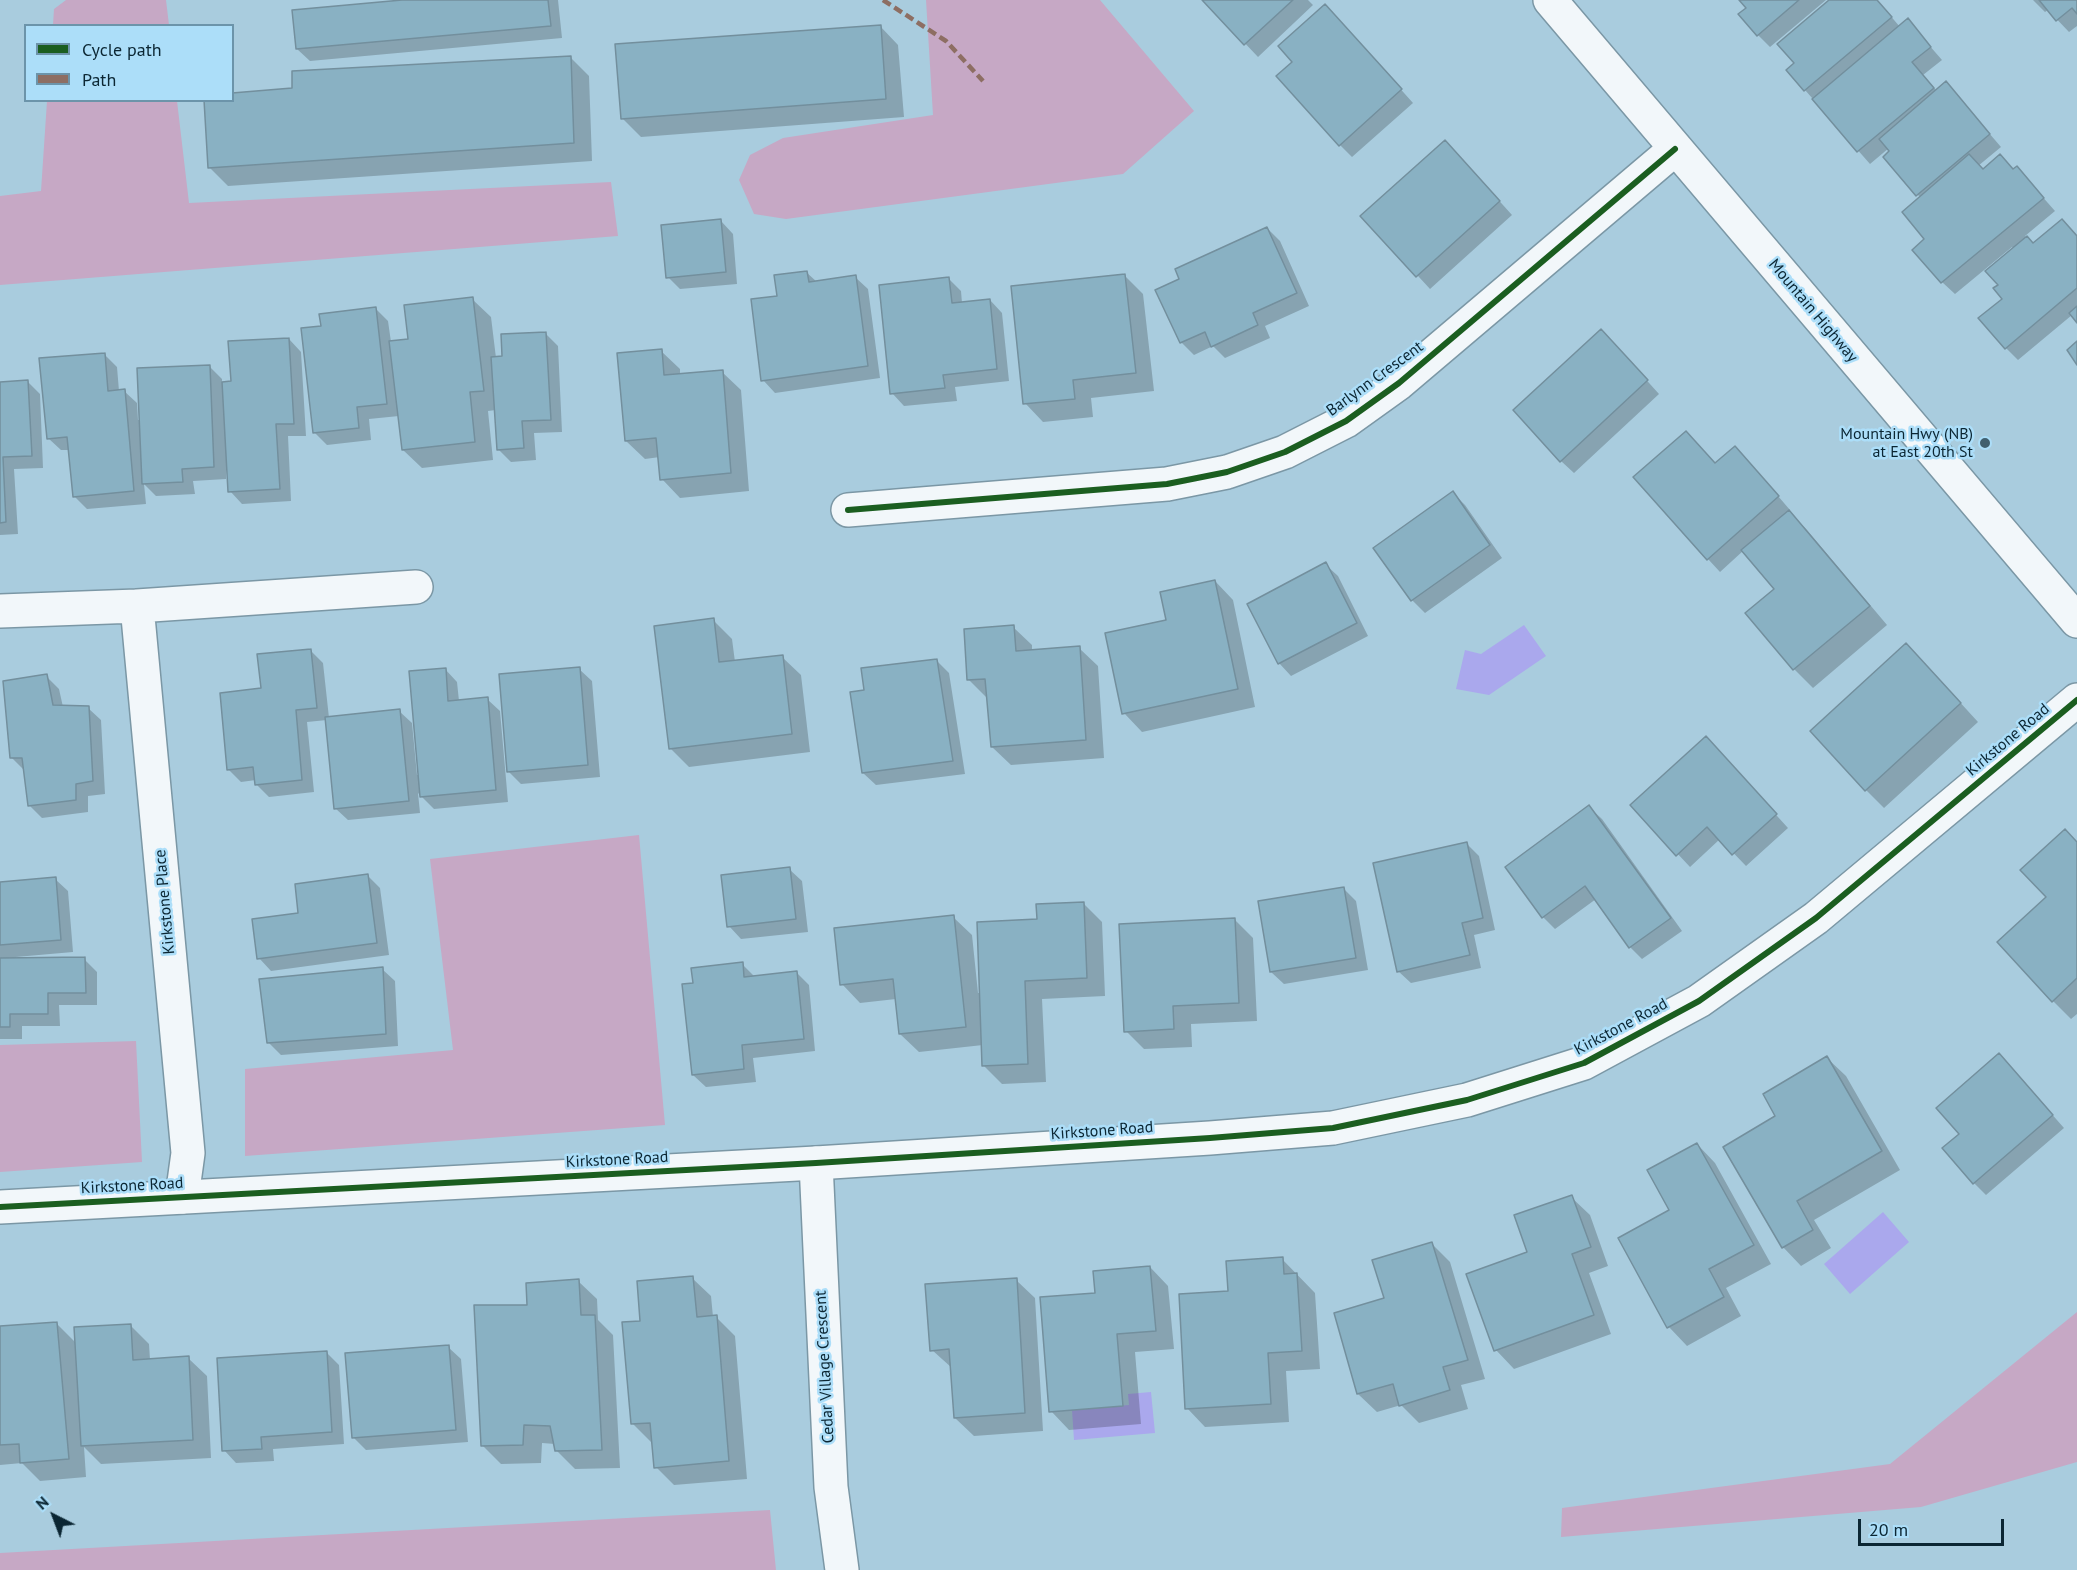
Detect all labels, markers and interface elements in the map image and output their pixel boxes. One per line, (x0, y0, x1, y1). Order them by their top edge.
legend (24, 24, 234, 102)
text: Cycle path (82, 38, 162, 61)
text: Path (82, 68, 116, 91)
street label: Mountain Highway (1764, 255, 1862, 367)
street label: Barlynn Crescent (1323, 337, 1427, 421)
place label: Mountain Hwy (NB) at East 20th St (1840, 424, 1973, 462)
marker: Mountain Hwy (NB) at East 20th St (1978, 436, 1992, 450)
street label: Kirkstone Road (1962, 700, 2054, 780)
street label: Kirkstone Place (151, 849, 179, 955)
street label: Kirkstone Road (1571, 994, 1671, 1060)
street label: Kirkstone Road (1050, 1118, 1154, 1144)
street label: Kirkstone Road (565, 1148, 669, 1172)
street label: Kirkstone Road (80, 1174, 184, 1198)
street label: Cedar Village Crescent (811, 1290, 839, 1444)
north arrow (24, 1486, 84, 1546)
text: N (31, 1492, 53, 1514)
scale bar (1861, 1507, 2006, 1545)
text: 20 m (1869, 1518, 1908, 1541)

